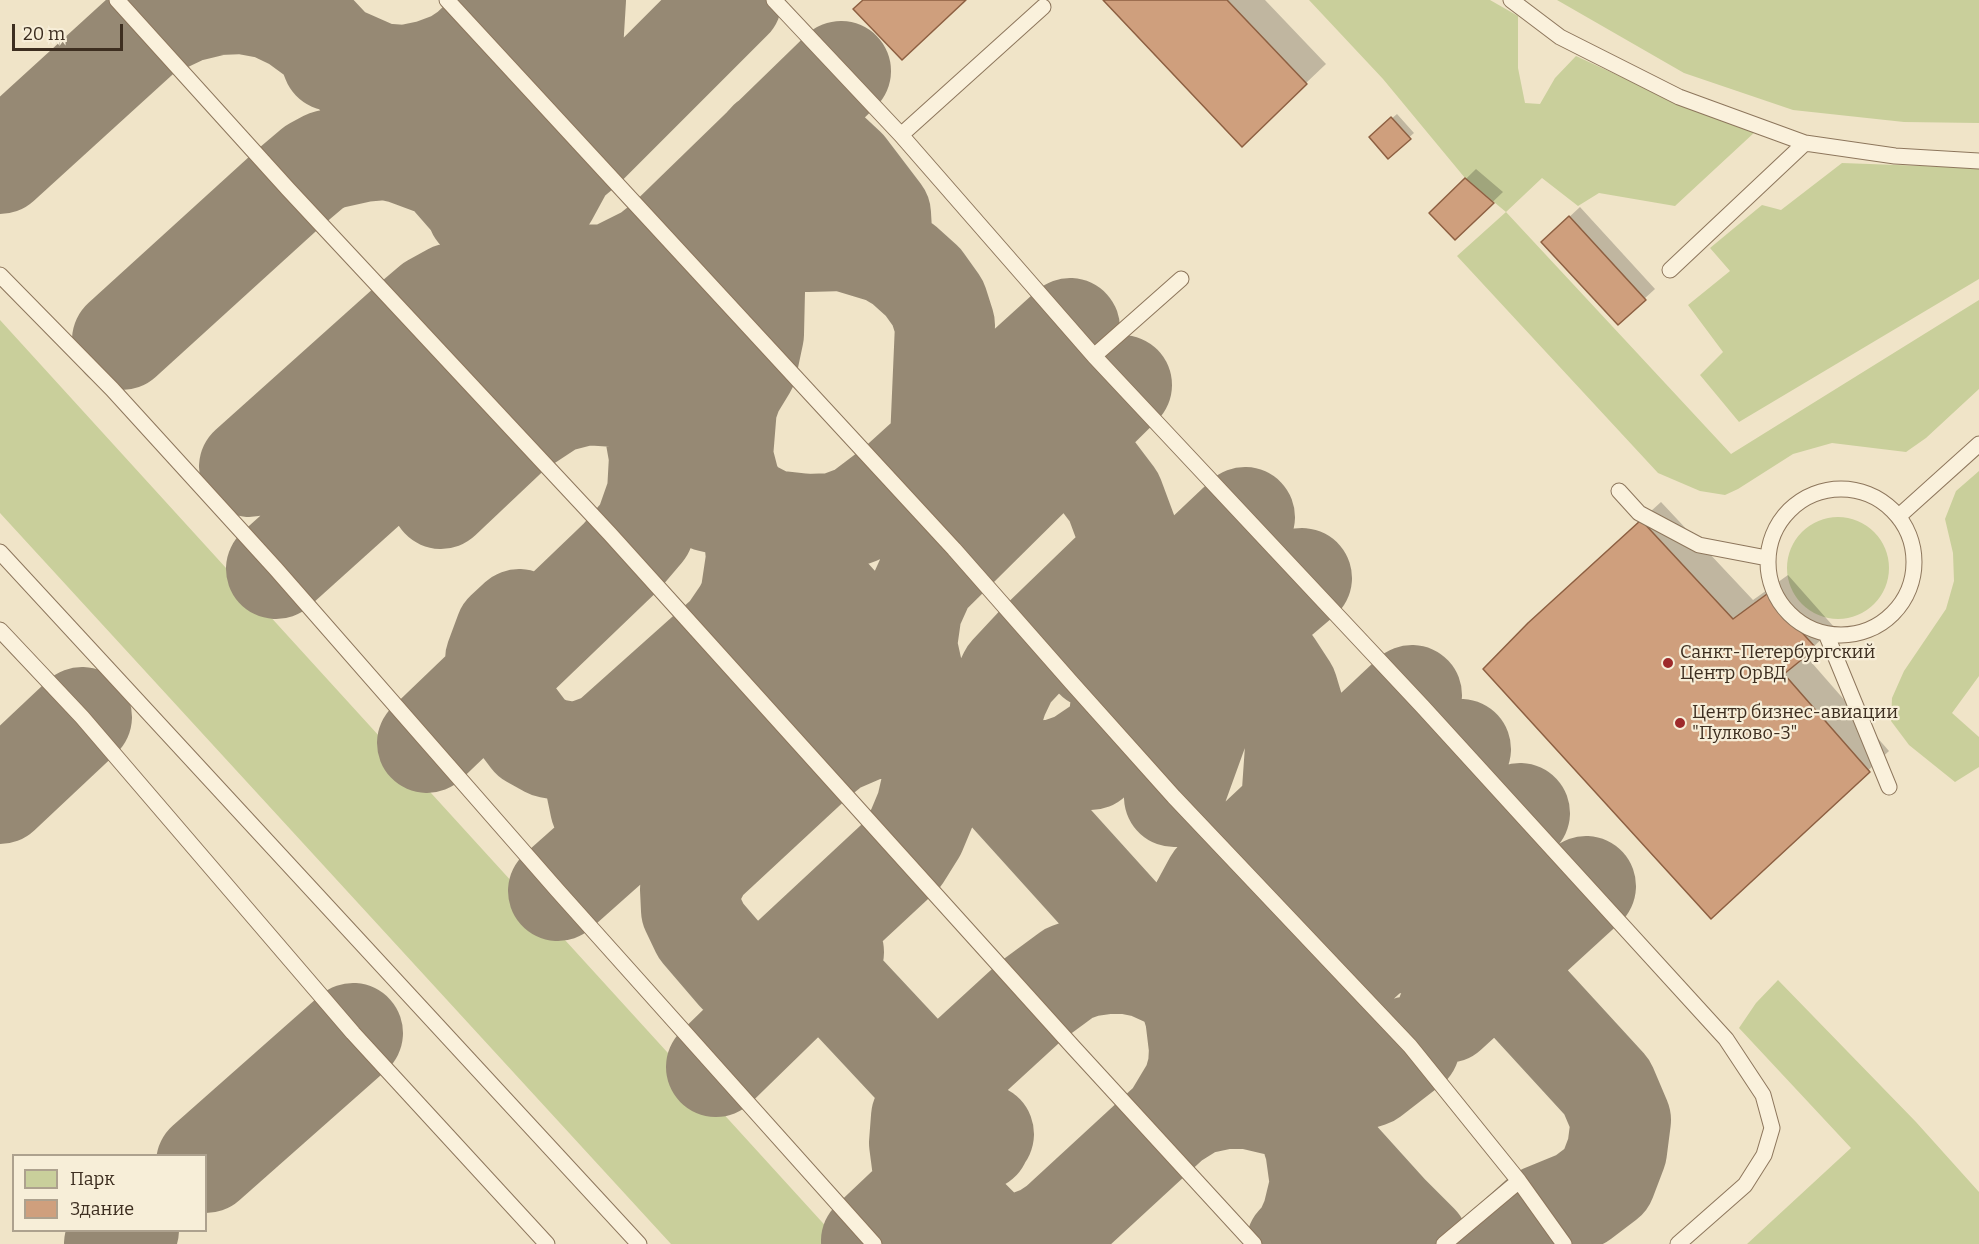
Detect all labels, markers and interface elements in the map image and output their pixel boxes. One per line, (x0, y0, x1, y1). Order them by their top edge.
scale bar (15, 12, 126, 50)
text: 20 m (23, 23, 65, 45)
place label: Санкт-Петербургский Центр ОрВД (1680, 642, 1875, 684)
marker: Санкт-Петербургский Центр ОрВД (1661, 656, 1675, 670)
place label: Центр бизнес-авиации "Пулково-3" (1692, 702, 1898, 744)
marker: Центр бизнес-авиации "Пулково-3" (1673, 716, 1687, 730)
legend (12, 1154, 207, 1232)
text: Парк (70, 1168, 115, 1190)
text: Здание (70, 1198, 134, 1220)

